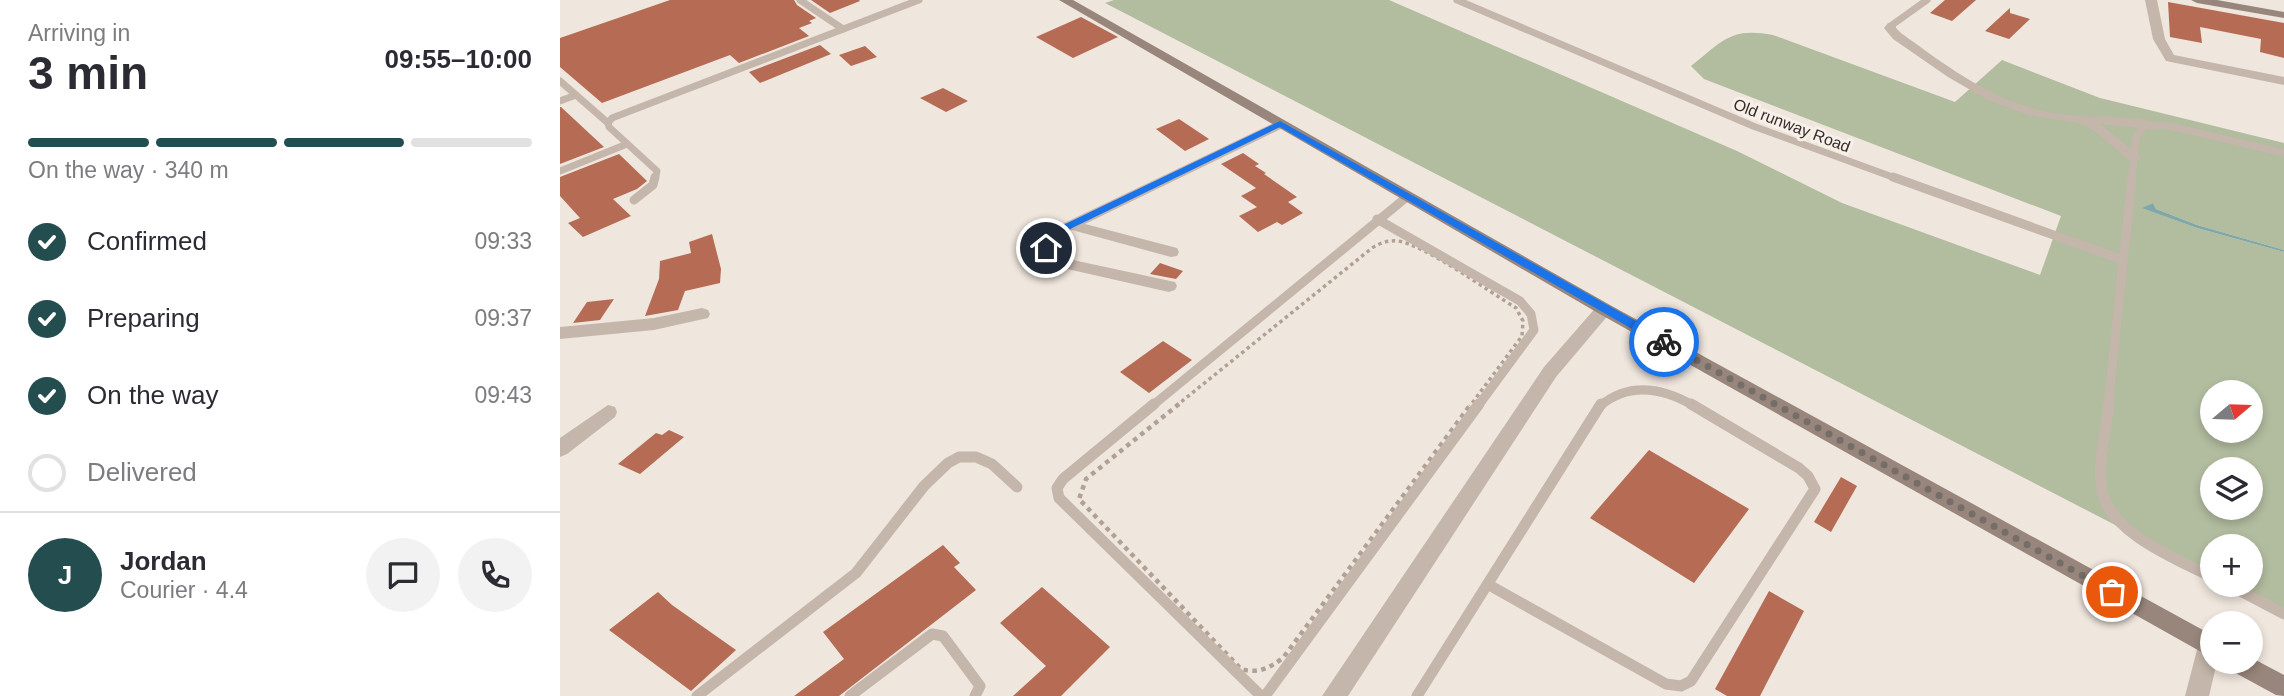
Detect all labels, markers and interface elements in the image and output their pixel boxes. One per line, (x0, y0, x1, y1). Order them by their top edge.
text: Arriving in (28, 20, 130, 46)
text: 09:55–10:00 (385, 44, 532, 74)
text: 3 min (28, 47, 148, 99)
street label: Old runway Road (1731, 95, 1853, 156)
text: On the way · 340 m (28, 157, 229, 183)
pin (1016, 218, 1076, 278)
icon: check (28, 223, 66, 261)
text: Confirmed (87, 226, 207, 256)
text: 09:33 (474, 228, 532, 254)
icon: home (1027, 229, 1065, 267)
icon: check (28, 300, 66, 338)
text: Preparing (87, 303, 200, 333)
text: 09:37 (474, 305, 532, 331)
courier (1629, 307, 1699, 377)
icon: bike (1645, 323, 1683, 361)
icon: check (28, 377, 66, 415)
text: On the way (87, 380, 219, 410)
north arrow (2200, 380, 2263, 443)
map controls (2200, 380, 2263, 674)
text: 09:43 (474, 382, 532, 408)
text: Delivered (87, 457, 197, 487)
button: layers (2200, 457, 2263, 520)
button: + (2200, 534, 2263, 597)
button: chat (366, 538, 440, 612)
button: phone (458, 538, 532, 612)
text: Jordan (120, 546, 207, 576)
text: J (58, 560, 72, 590)
pin (2082, 562, 2142, 622)
icon: bag (2093, 573, 2131, 611)
text: Courier · 4.4 (120, 577, 248, 603)
button: − (2200, 611, 2263, 674)

